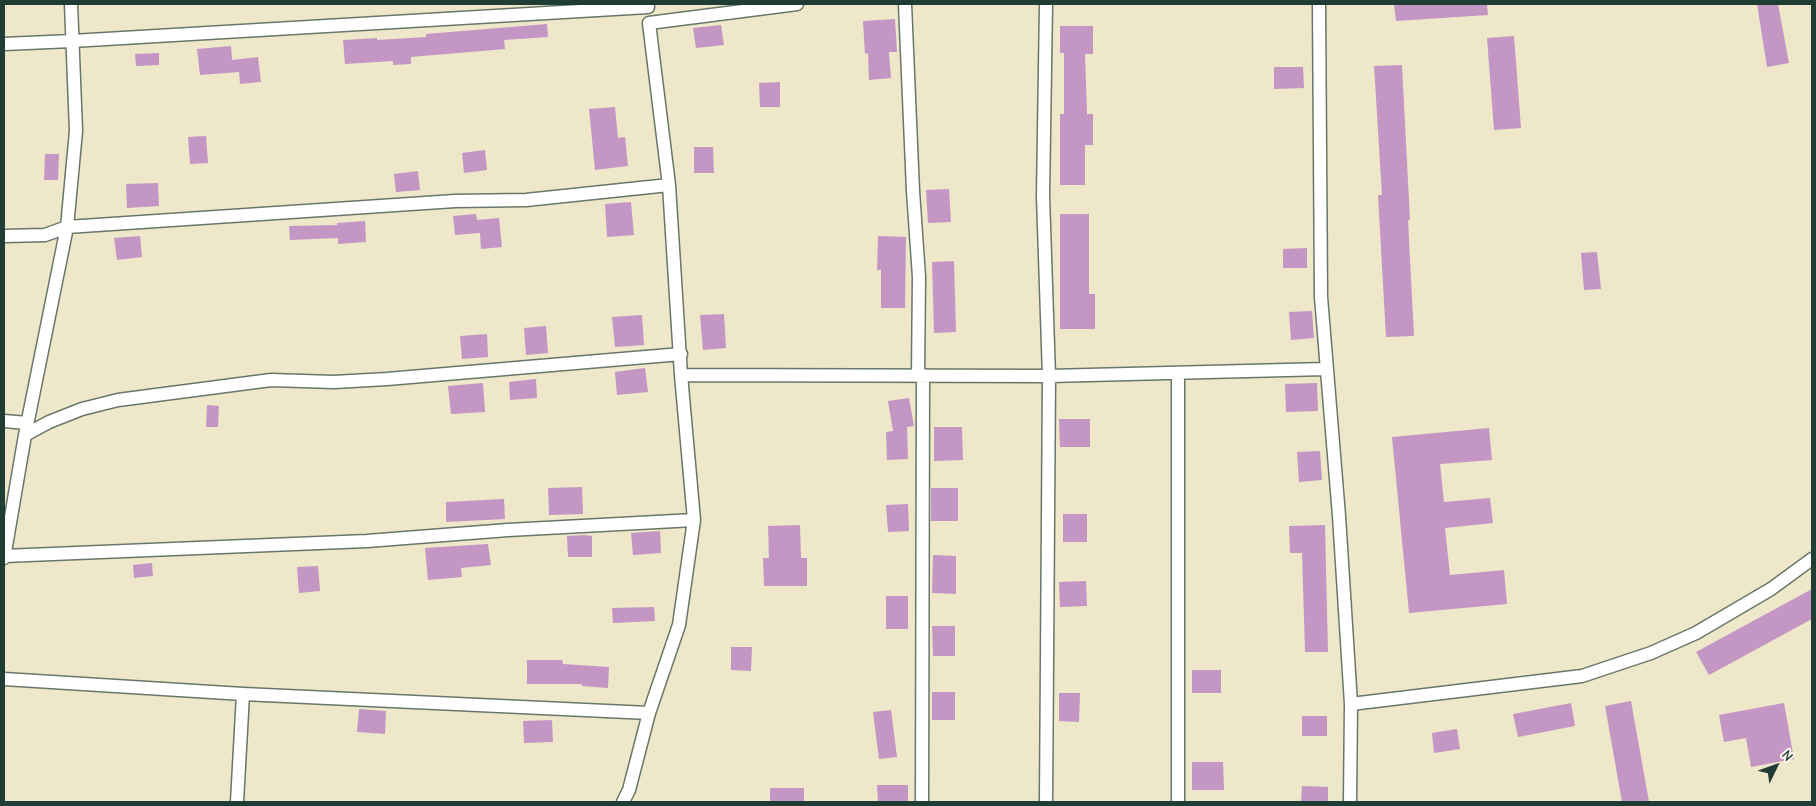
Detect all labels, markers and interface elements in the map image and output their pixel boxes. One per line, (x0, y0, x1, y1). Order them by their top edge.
north arrow (1751, 741, 1801, 791)
text: N (1778, 747, 1797, 765)

